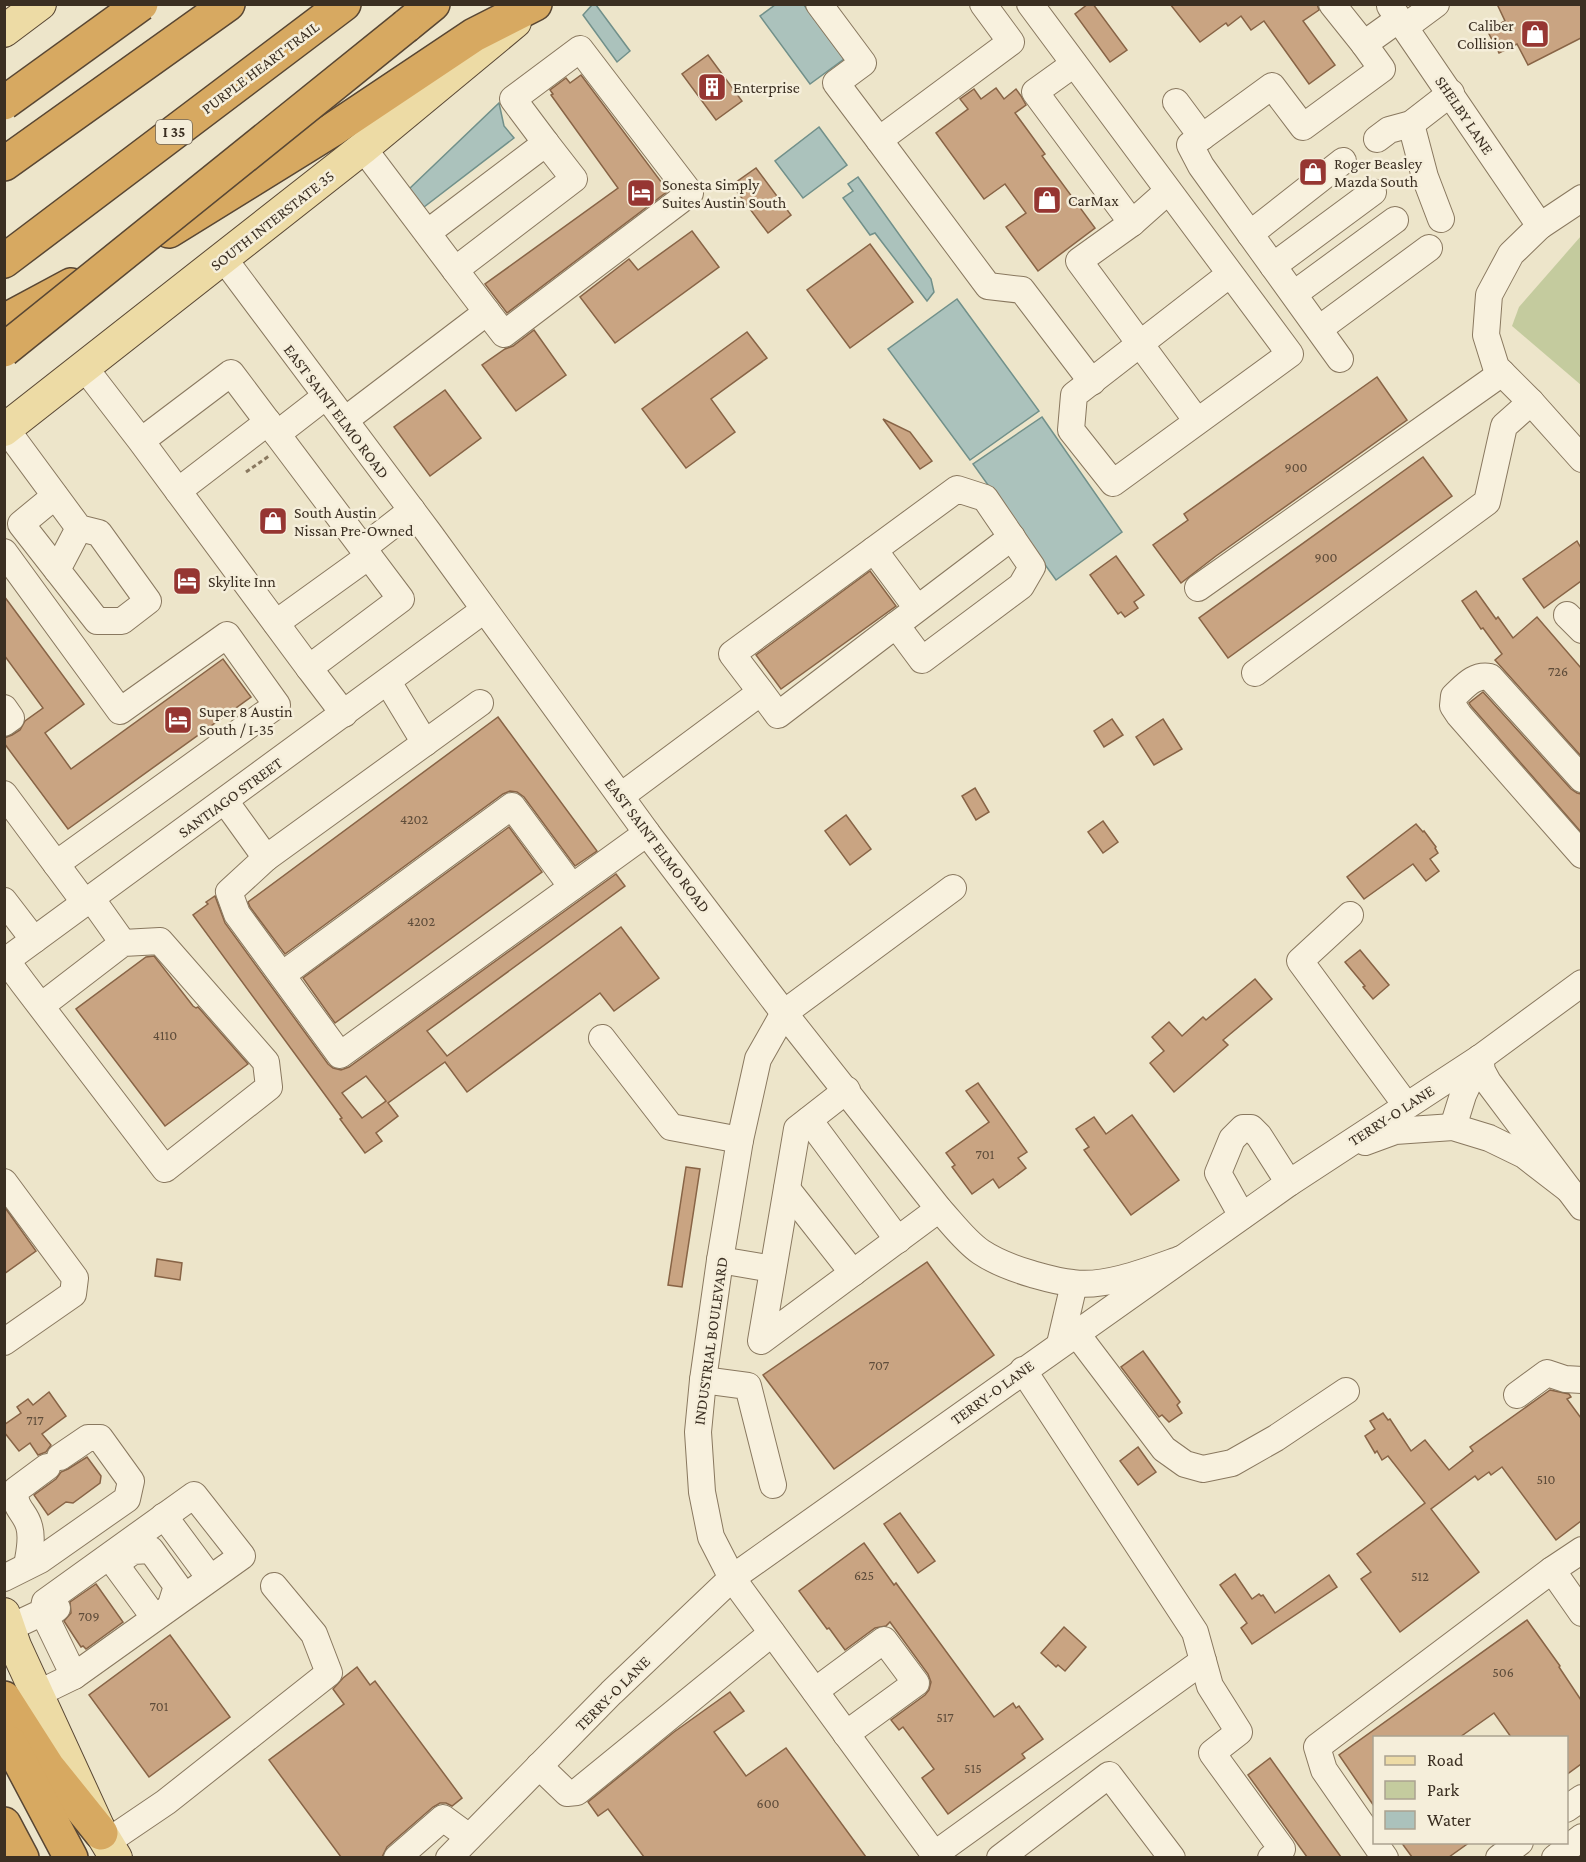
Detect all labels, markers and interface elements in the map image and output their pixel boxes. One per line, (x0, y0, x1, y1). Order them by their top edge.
place label: Caliber Collision (1457, 17, 1514, 52)
street label: PURPLE HEART TRAIL (198, 18, 322, 117)
shop icon: Caliber Collision (1519, 18, 1551, 50)
building icon: Enterprise (696, 71, 728, 103)
street label: SHELBY LANE (1432, 73, 1497, 158)
place label: Enterprise (733, 79, 800, 97)
road number: I 35 (156, 120, 192, 144)
place label: Roger Beasley Mazda South (1334, 155, 1423, 190)
shop icon: Roger Beasley Mazda South (1297, 156, 1329, 188)
street label: SOUTH INTERSTATE 35 (207, 167, 337, 274)
place label: Sonesta Simply Suites Austin South (662, 176, 787, 211)
hotel icon: Sonesta Simply Suites Austin South (625, 177, 657, 209)
shop icon: CarMax (1031, 184, 1063, 216)
place label: CarMax (1068, 192, 1119, 209)
street label: EAST SAINT ELMO ROAD (281, 341, 393, 482)
house number: 900 (1285, 459, 1308, 475)
place label: South Austin Nissan Pre-Owned (294, 504, 414, 539)
shop icon: South Austin Nissan Pre-Owned (257, 505, 289, 537)
house number: 900 (1315, 549, 1338, 565)
hotel icon: Skylite Inn (171, 565, 203, 597)
place label: Skylite Inn (208, 573, 276, 591)
house number: 726 (1548, 663, 1568, 679)
place label: Super 8 Austin South / I-35 (199, 703, 293, 738)
hotel icon: Super 8 Austin South / I-35 (162, 704, 194, 736)
street label: SANTIAGO STREET (175, 754, 286, 841)
street label: EAST SAINT ELMO ROAD (602, 775, 714, 916)
house number: 4202 (400, 811, 428, 827)
house number: 4202 (407, 913, 435, 929)
house number: 4110 (153, 1027, 177, 1043)
street label: TERRY-O LANE (1345, 1081, 1437, 1149)
house number: 701 (976, 1146, 995, 1162)
street label: INDUSTRIAL BOULEVARD (690, 1256, 731, 1426)
street label: TERRY-O LANE (947, 1356, 1037, 1428)
house number: 707 (869, 1357, 890, 1373)
house number: 717 (26, 1412, 44, 1428)
house number: 510 (1536, 1471, 1556, 1487)
house number: 625 (854, 1567, 874, 1583)
house number: 512 (1411, 1568, 1429, 1584)
house number: 709 (78, 1608, 100, 1624)
street label: TERRY-O LANE (571, 1652, 653, 1734)
house number: 506 (1492, 1664, 1514, 1680)
house number: 701 (150, 1698, 169, 1714)
house number: 517 (936, 1709, 954, 1725)
legend (1373, 1736, 1568, 1844)
text: Road (1427, 1750, 1464, 1770)
house number: 515 (964, 1760, 982, 1776)
text: Park (1427, 1780, 1459, 1800)
house number: 600 (757, 1795, 780, 1811)
text: Water (1427, 1810, 1472, 1830)

